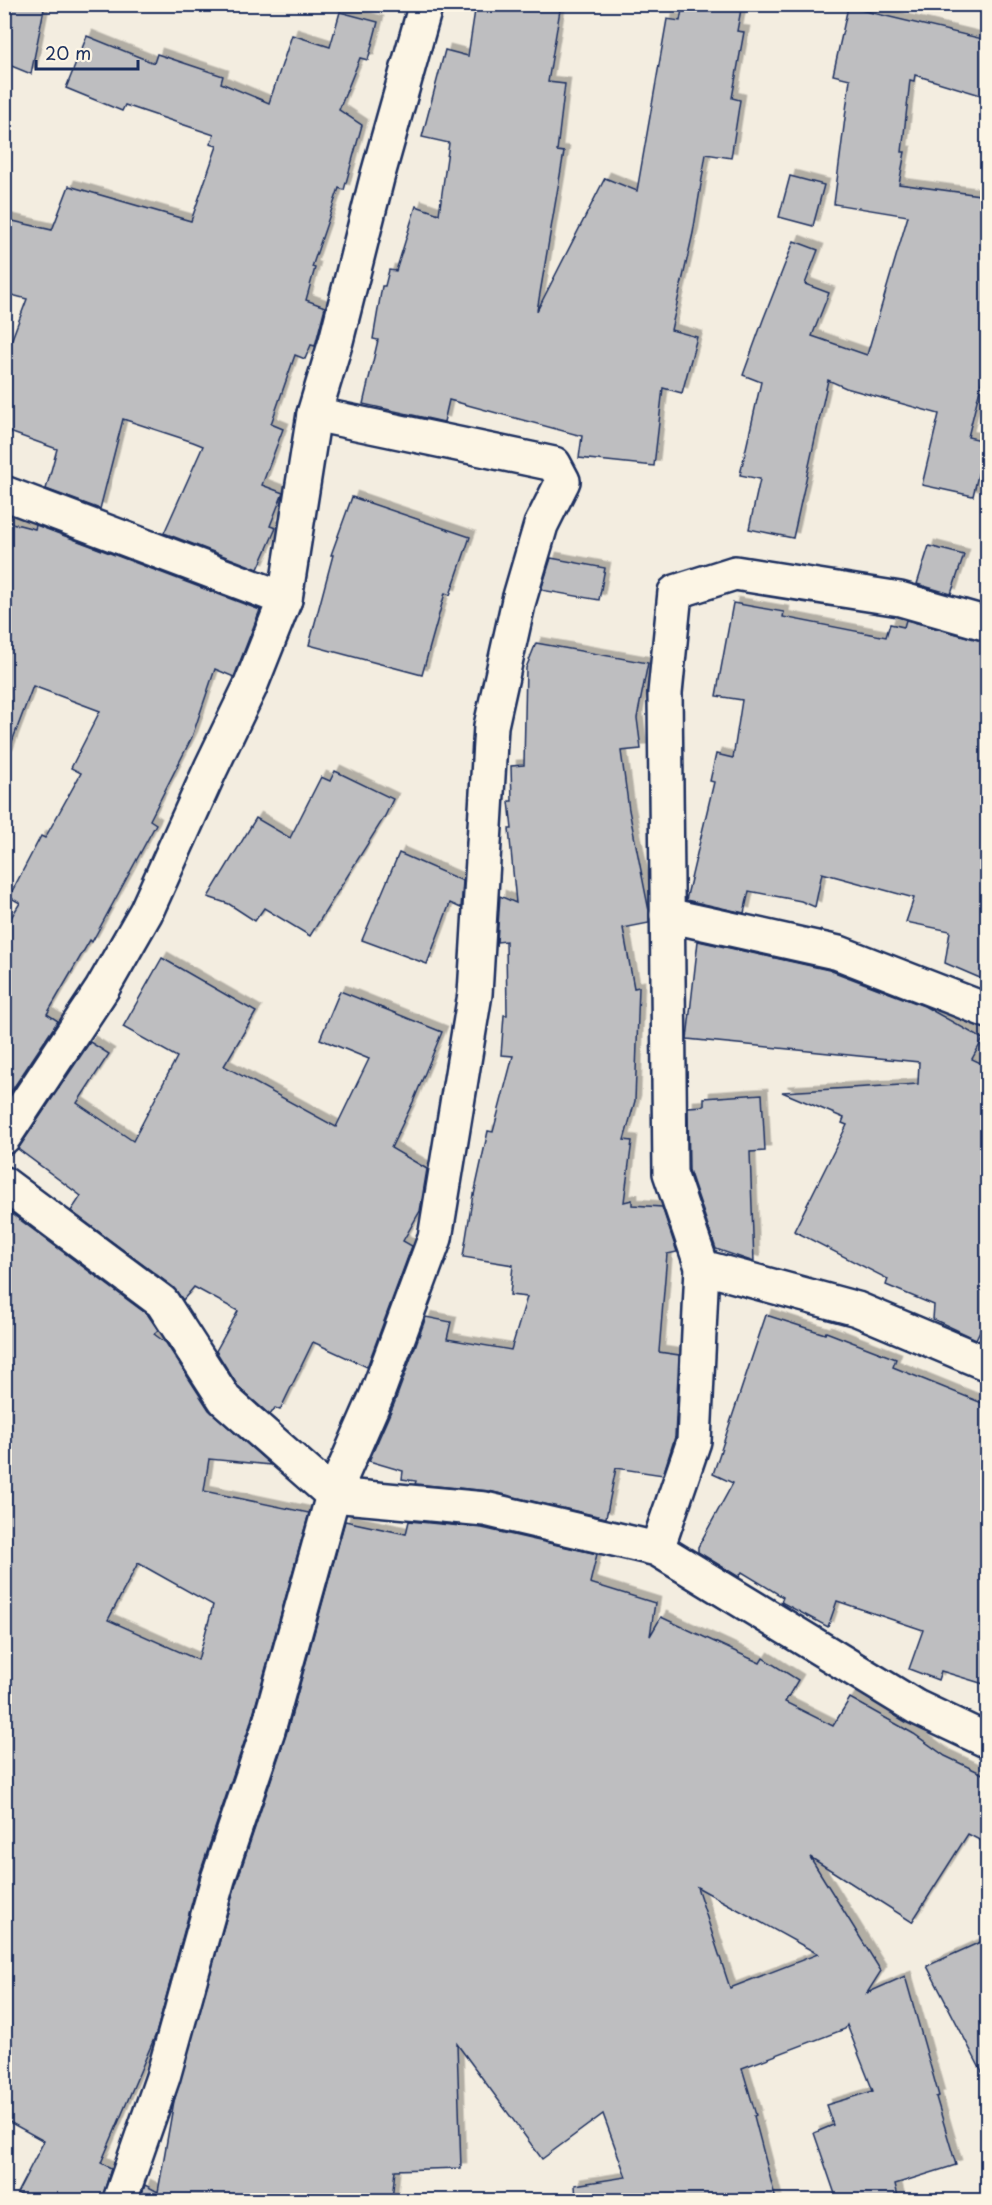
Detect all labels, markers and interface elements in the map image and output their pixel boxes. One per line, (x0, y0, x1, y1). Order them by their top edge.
scale bar (36, 33, 138, 71)
text: 20 m (45, 39, 91, 66)

